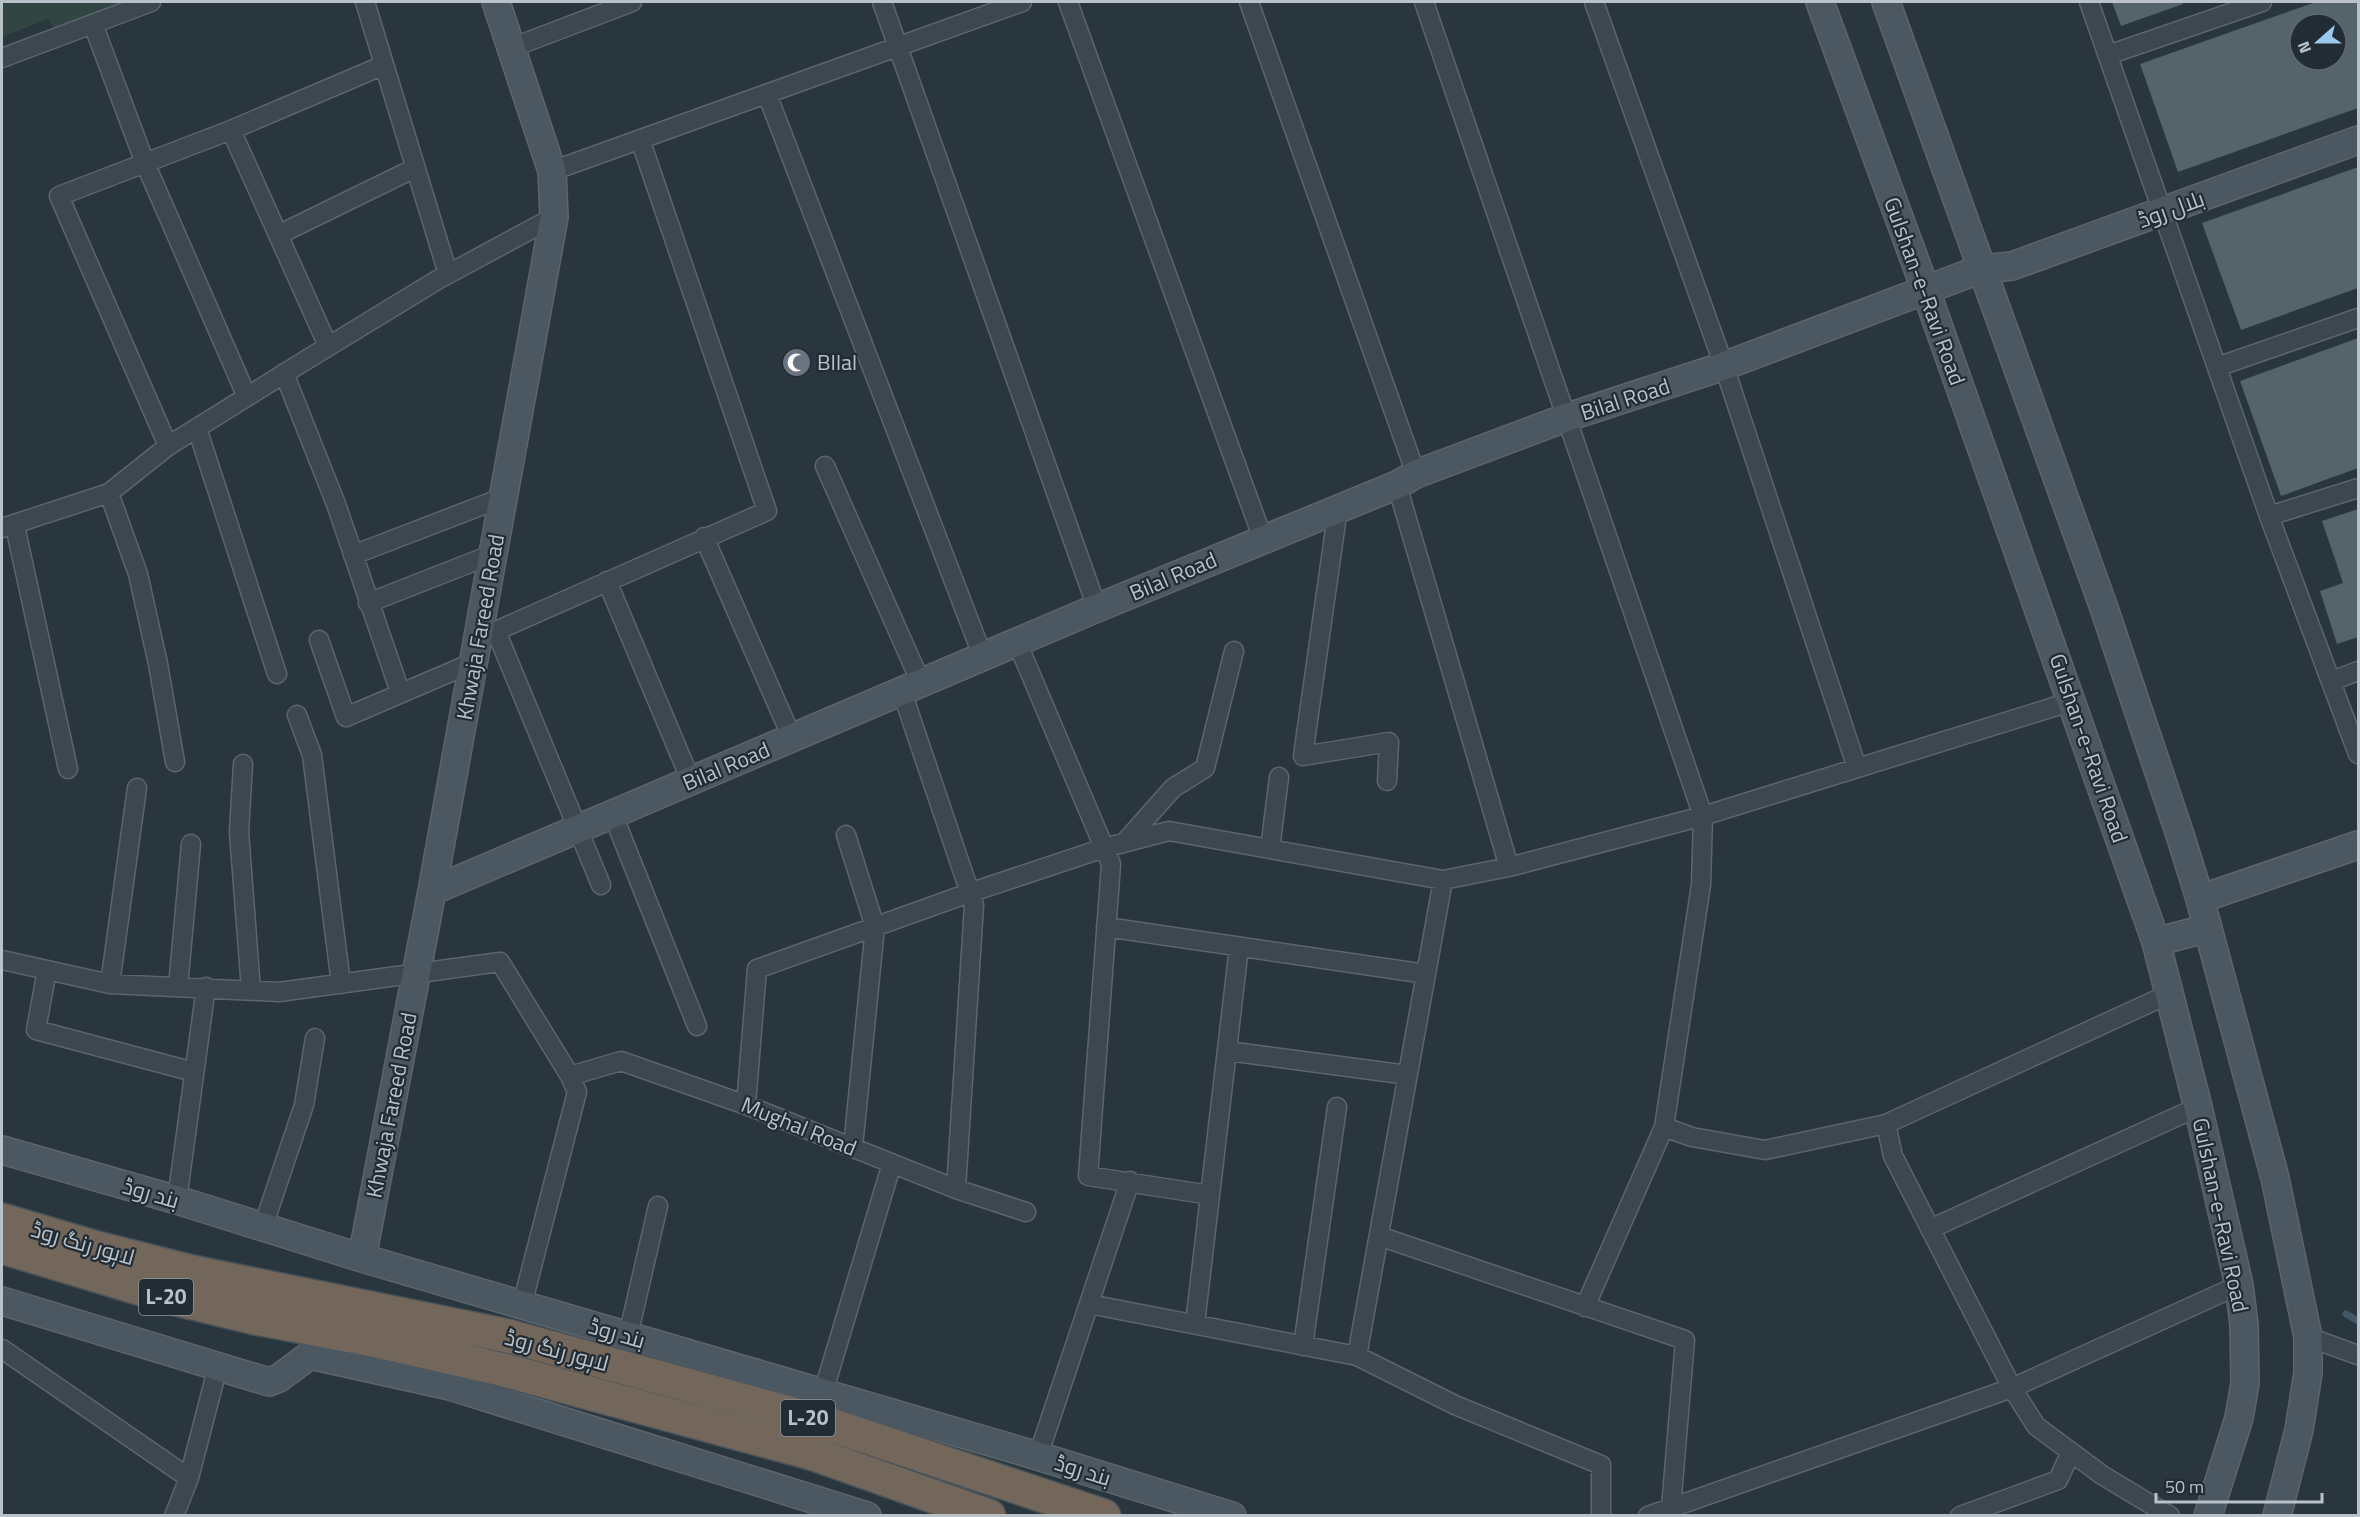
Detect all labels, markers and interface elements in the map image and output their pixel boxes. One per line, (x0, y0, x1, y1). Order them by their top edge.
north arrow (2288, 12, 2348, 72)
text: N (2291, 38, 2317, 57)
street label: بلال روڈ (2133, 181, 2209, 237)
street label: Gulshan-e-Ravi Road (1875, 192, 1975, 390)
place label: BIlal (817, 345, 857, 379)
mosque icon: BIlal (780, 346, 812, 378)
street label: Bilal Road (1576, 369, 1674, 429)
street label: Khwaja Fareed Road (447, 531, 513, 723)
street label: Bilal Road (1124, 542, 1222, 610)
street label: Gulshan-e-Ravi Road (2041, 649, 2137, 847)
street label: Bilal Road (677, 732, 775, 800)
street label: Khwaja Fareed Road (356, 1009, 426, 1201)
street label: Mughal Road (736, 1087, 862, 1165)
street label: Gulshan-e-Ravi Road (2184, 1115, 2258, 1315)
street label: بند روڈ (119, 1169, 183, 1217)
street label: لاہور رنگ روڈ (27, 1212, 139, 1274)
road number: L-20 (139, 1279, 193, 1315)
street label: بند روڈ (585, 1309, 649, 1357)
street label: لاہور رنگ روڈ (501, 1320, 613, 1380)
road number: L-20 (781, 1400, 835, 1436)
street label: بند روڈ (1051, 1445, 1115, 1495)
scale bar (2156, 1466, 2322, 1504)
text: 50 m (2165, 1473, 2204, 1500)

